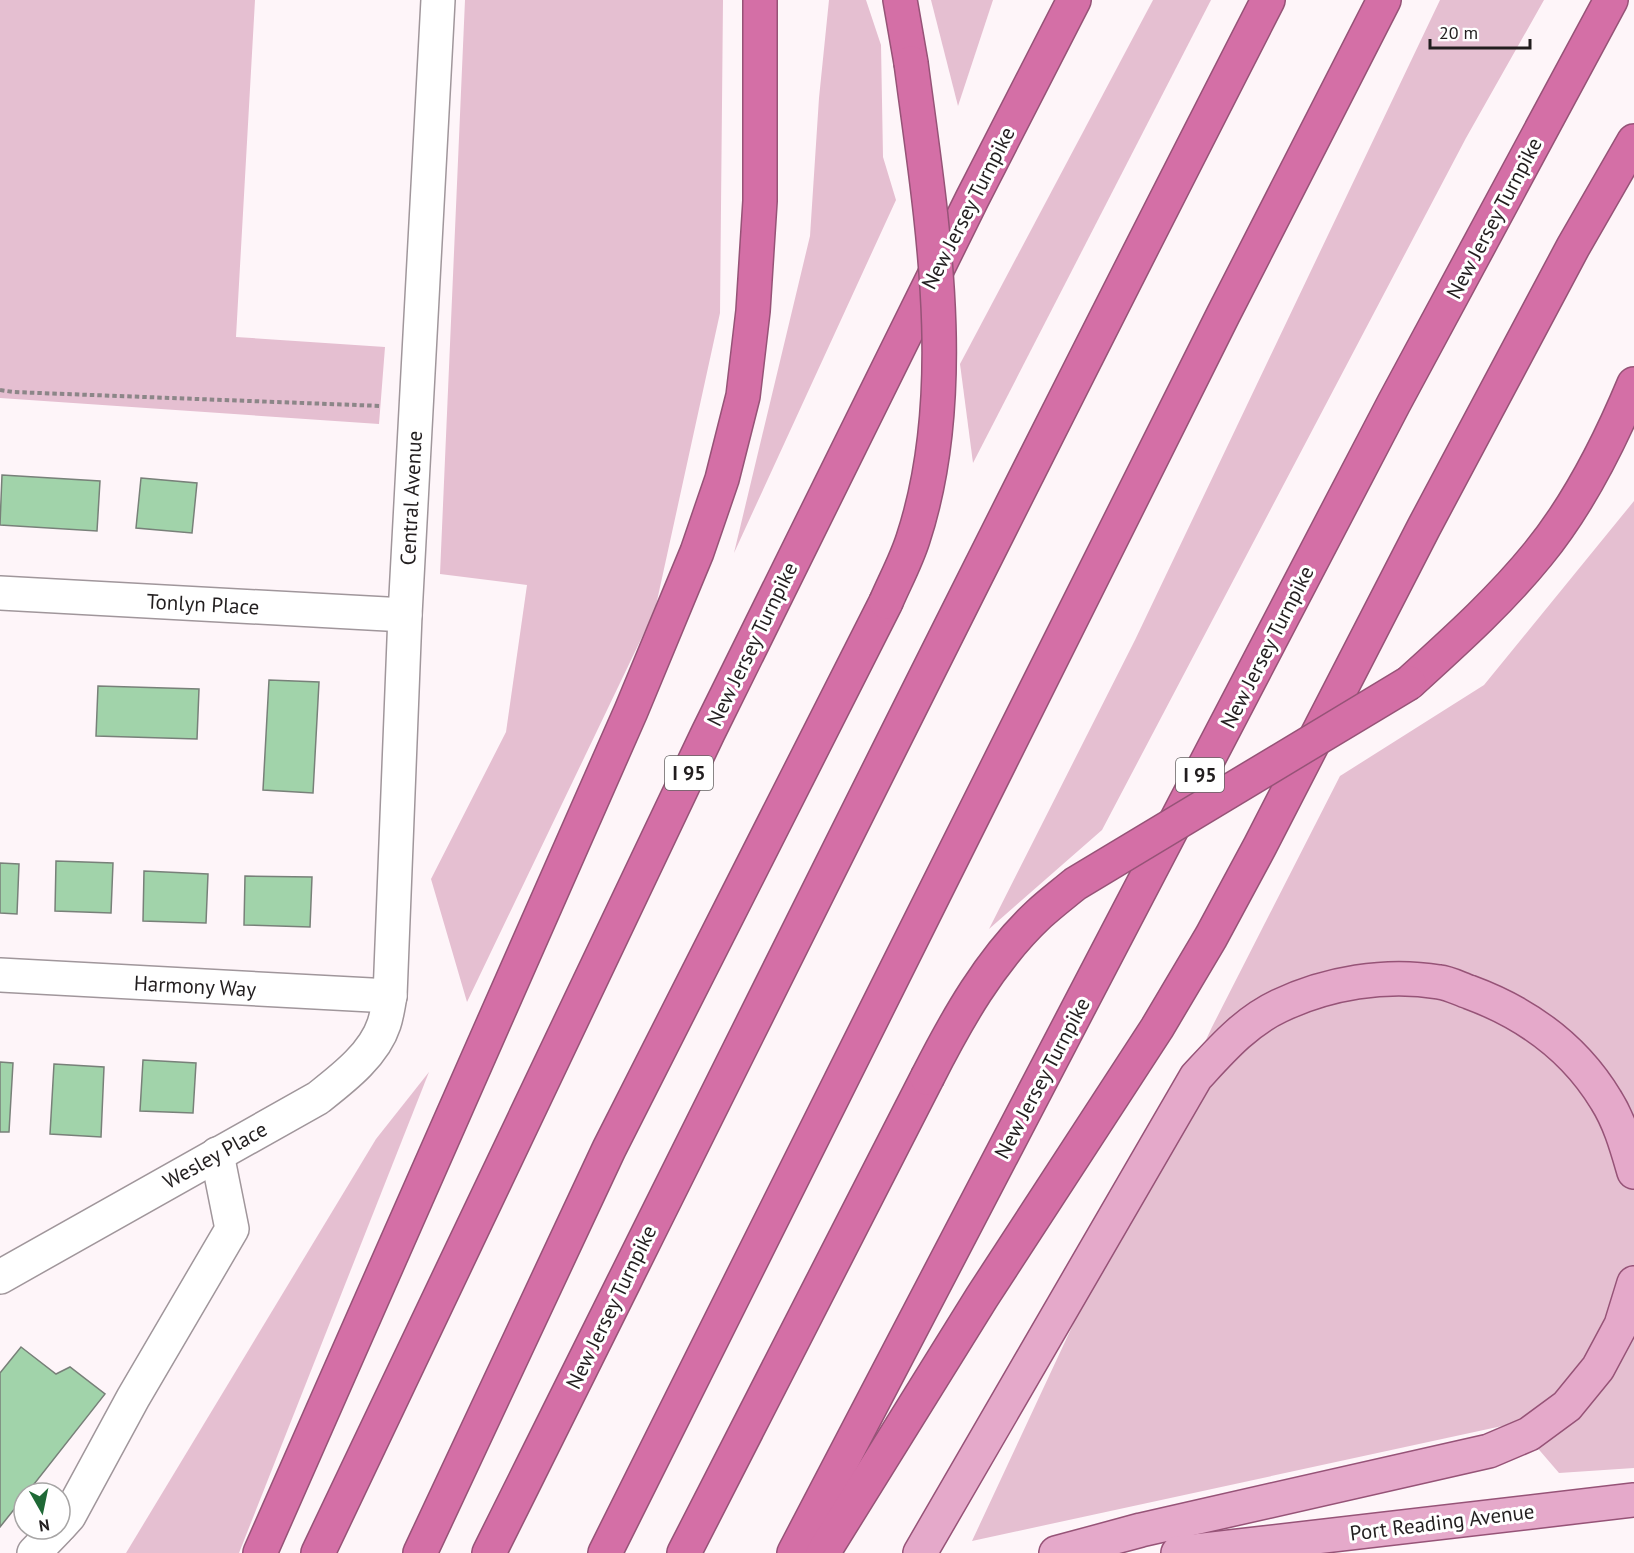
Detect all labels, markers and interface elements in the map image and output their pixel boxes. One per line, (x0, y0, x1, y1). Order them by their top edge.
scale bar (1430, 12, 1530, 50)
text: 20 m (1439, 21, 1478, 44)
street label: New Jersey Turnpike (915, 122, 1021, 294)
street label: New Jersey Turnpike (1440, 133, 1548, 303)
street label: Central Avenue (394, 430, 428, 566)
street label: New Jersey Turnpike (701, 558, 803, 730)
street label: New Jersey Turnpike (1214, 561, 1320, 733)
street label: Tonlyn Place (146, 588, 260, 620)
road number: I 95 (665, 756, 713, 790)
road number: I 95 (1176, 758, 1224, 792)
street label: Harmony Way (133, 969, 257, 1003)
street label: New Jersey Turnpike (988, 993, 1096, 1163)
street label: Wesley Place (158, 1115, 272, 1195)
street label: New Jersey Turnpike (560, 1221, 662, 1393)
north arrow (12, 1481, 72, 1541)
street label: Port Reading Avenue (1348, 1497, 1536, 1547)
text: N (38, 1515, 51, 1537)

